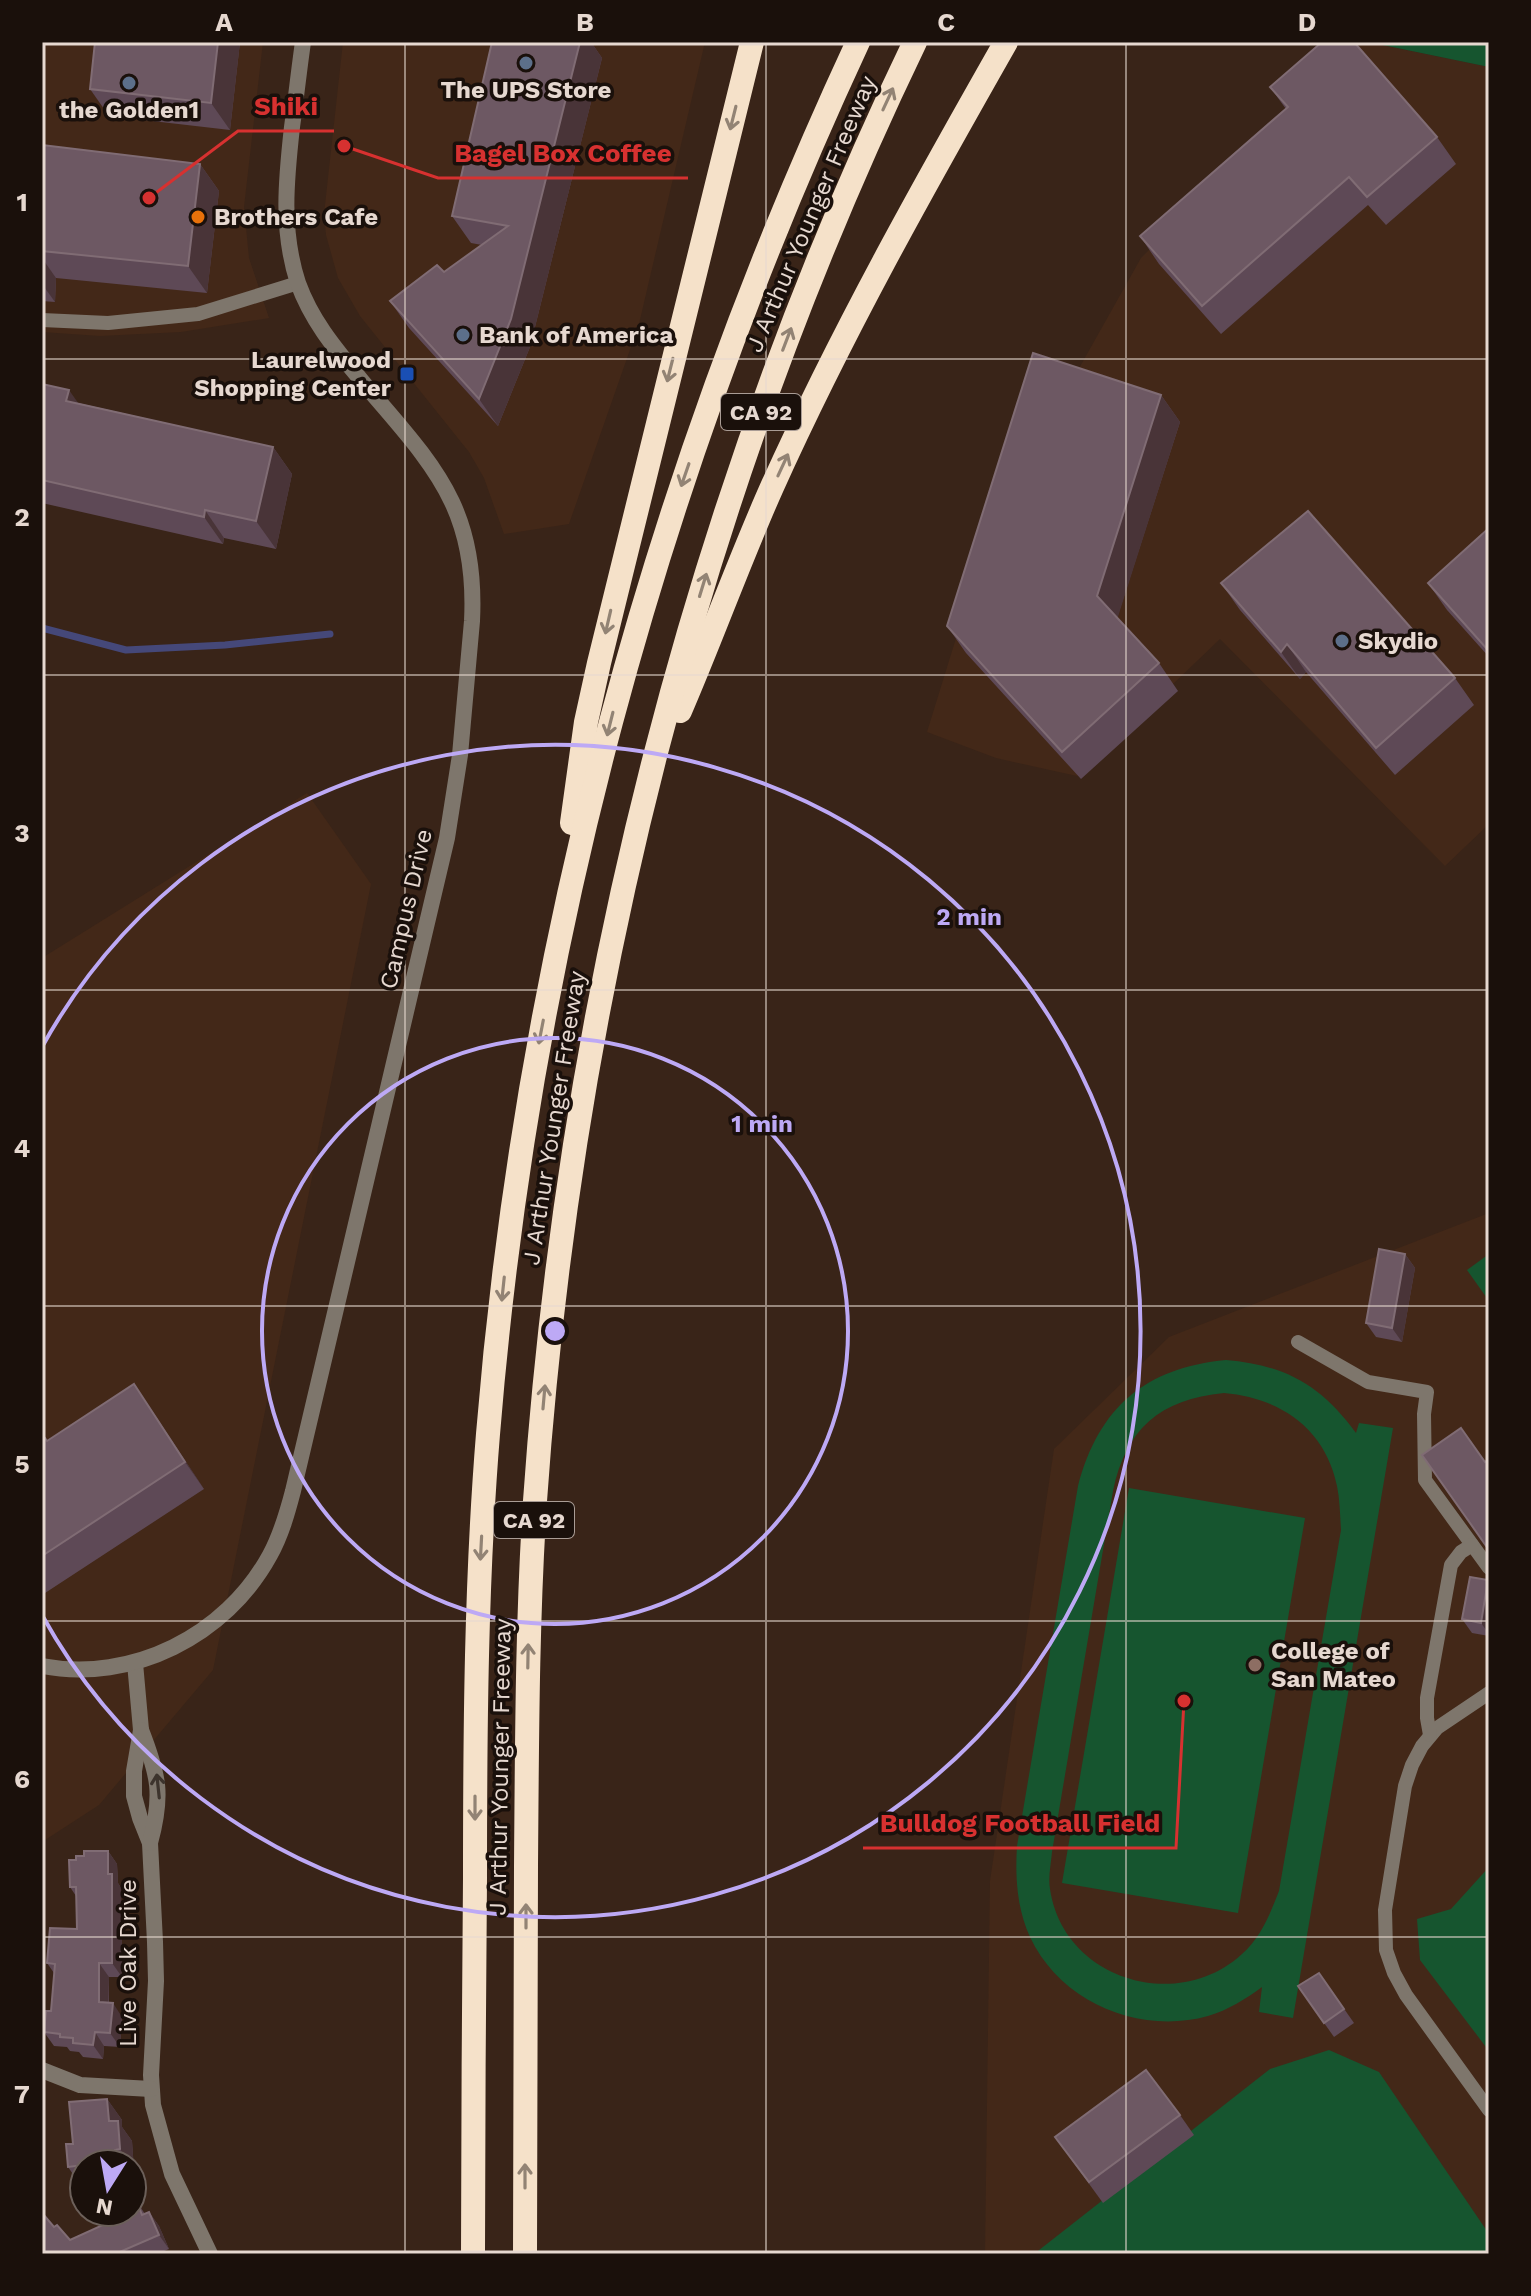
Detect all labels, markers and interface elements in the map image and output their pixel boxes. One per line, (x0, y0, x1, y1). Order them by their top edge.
text: A (215, 7, 233, 37)
text: B (576, 7, 594, 37)
text: C (937, 7, 955, 37)
text: D (1298, 7, 1316, 37)
marker: The UPS Store (517, 54, 535, 72)
street label: J Arthur Younger Freeway (740, 71, 882, 356)
marker: the Golden1 (120, 74, 138, 92)
place label: The UPS Store (441, 76, 612, 104)
callout: Shiki (238, 81, 334, 131)
one-way arrow (881, 88, 896, 112)
text: Shiki (254, 91, 318, 121)
place label: the Golden1 (59, 96, 199, 124)
one-way arrow (725, 104, 740, 130)
callout: Bagel Box Coffee (438, 128, 688, 178)
text: Bagel Box Coffee (454, 138, 672, 168)
text: 1 (16, 187, 28, 217)
place label: Brothers Cafe (214, 203, 378, 231)
marker: Brothers Cafe (189, 208, 207, 226)
place label: Bank of America (479, 321, 673, 349)
marker: Bank of America (454, 326, 472, 344)
one-way arrow (781, 327, 795, 352)
place label: Laurelwood Shopping Center (194, 346, 392, 402)
one-way arrow (662, 357, 677, 382)
marker: Laurelwood Shopping Center (398, 365, 416, 383)
road number: CA 92 (721, 394, 801, 430)
one-way arrow (776, 453, 791, 477)
one-way arrow (676, 462, 691, 487)
text: 2 (14, 502, 30, 532)
one-way arrow (697, 573, 711, 598)
one-way arrow (600, 609, 615, 635)
place label: Skydio (1358, 627, 1438, 655)
marker: Skydio (1333, 632, 1351, 650)
one-way arrow (602, 710, 617, 736)
text: 3 (14, 818, 30, 848)
street label: Campus Drive (374, 826, 438, 992)
text: 2 min (936, 903, 1002, 931)
street label: J Arthur Younger Freeway (517, 968, 591, 1267)
one-way arrow (533, 1019, 548, 1044)
text: 1 min (731, 1110, 793, 1138)
text: 4 (14, 1133, 31, 1163)
one-way arrow (495, 1275, 510, 1302)
centre of rings (541, 1317, 569, 1345)
one-way arrow (536, 1384, 551, 1410)
text: 5 (14, 1449, 30, 1479)
road number: CA 92 (494, 1502, 574, 1538)
one-way arrow (473, 1534, 488, 1561)
street label: J Arthur Younger Freeway (483, 1617, 517, 1916)
place label: College of San Mateo (1271, 1637, 1396, 1693)
one-way arrow (521, 1643, 536, 1670)
marker: College of San Mateo (1246, 1656, 1264, 1674)
text: 6 (14, 1764, 30, 1794)
one-way arrow (150, 1773, 165, 1800)
one-way arrow (467, 1794, 483, 1821)
callout: Bulldog Football Field (863, 1798, 1176, 1848)
text: Bulldog Football Field (880, 1808, 1160, 1838)
street label: Live Oak Drive (114, 1879, 142, 2047)
one-way arrow (518, 1903, 534, 1930)
text: 7 (14, 2079, 30, 2109)
north arrow (68, 2148, 148, 2228)
one-way arrow (517, 2163, 533, 2190)
text: N (94, 2193, 115, 2221)

